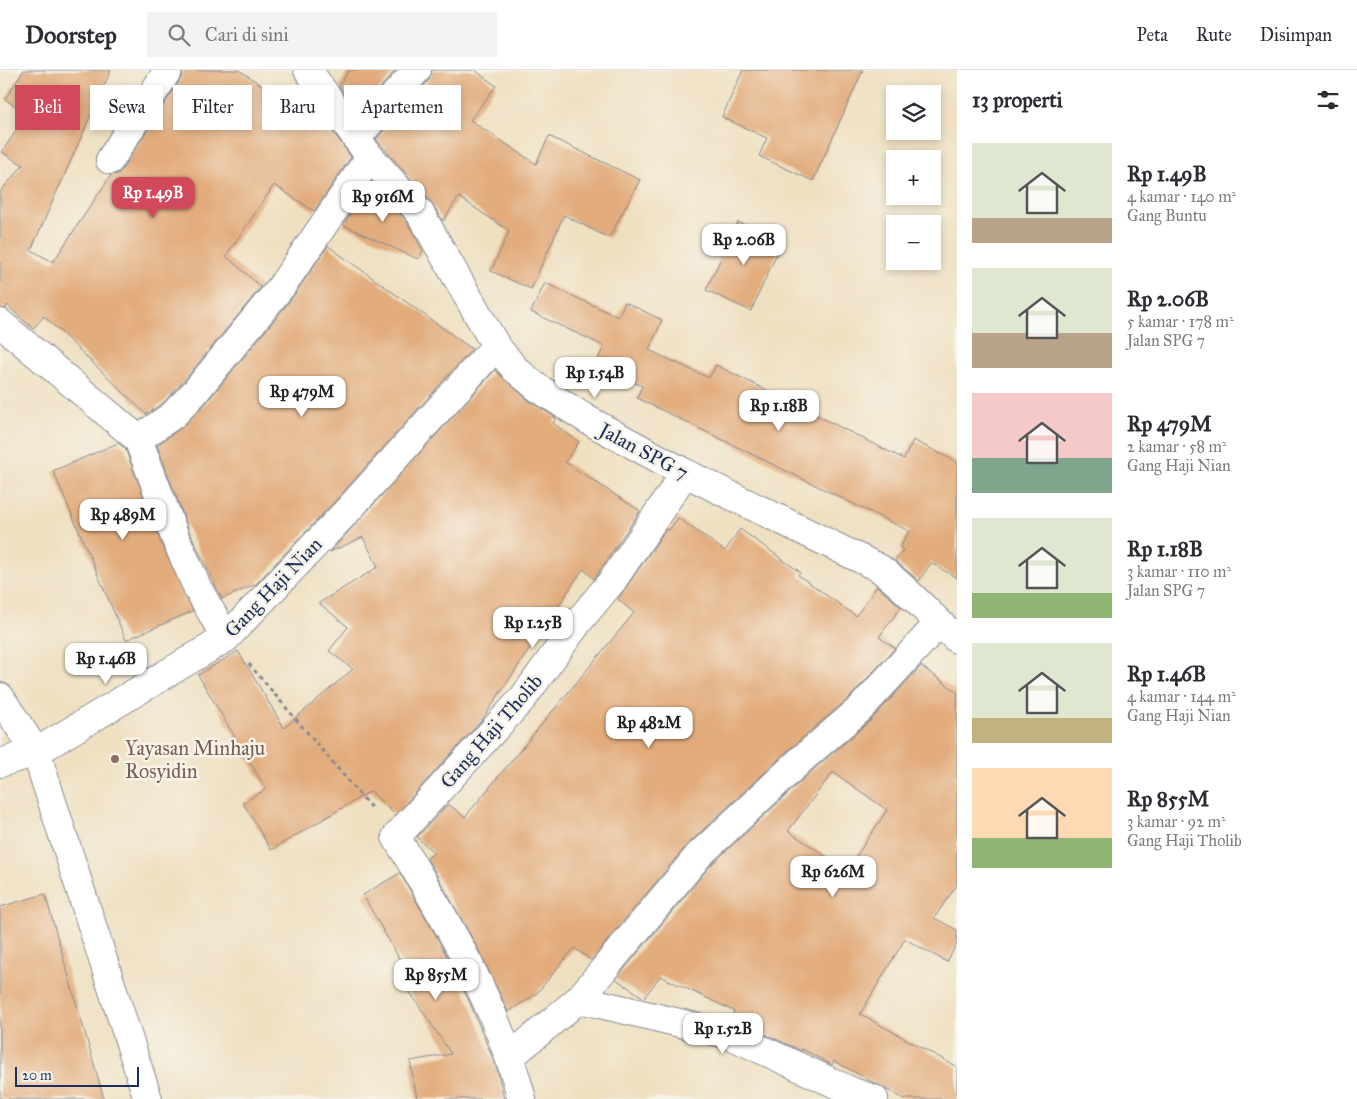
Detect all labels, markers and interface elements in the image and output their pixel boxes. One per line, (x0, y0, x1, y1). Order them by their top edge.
search box (147, 12, 497, 57)
text: Doorstep (25, 20, 117, 50)
icon: search (165, 21, 193, 49)
text: Cari di sini (205, 23, 289, 46)
text: Peta (1137, 24, 1168, 46)
text: Rute (1196, 24, 1232, 46)
text: Disimpan (1260, 24, 1332, 46)
chip: Beli (15, 85, 80, 130)
chip: Sewa (90, 85, 163, 130)
chip: Filter (173, 85, 252, 130)
chip: Baru (262, 85, 334, 130)
chip: Apartemen (344, 85, 461, 130)
map controls (886, 85, 941, 270)
button: layers (886, 85, 941, 140)
icon: filters (1314, 86, 1342, 114)
text: 13 properti (972, 87, 1062, 113)
button: + (886, 150, 941, 205)
text: Rp 1.49B (1127, 161, 1207, 187)
icon: home (1012, 163, 1072, 223)
pin: Rp 1.49B (101, 176, 205, 219)
pin: Rp 916M (337, 180, 429, 223)
text: Rp 1.49B (123, 183, 183, 202)
text: Rp 916M (352, 187, 414, 206)
text: 4 kamar · 140 m² (1127, 187, 1236, 206)
text: Gang Buntu (1127, 206, 1207, 225)
button: − (886, 215, 941, 270)
pin: Rp 2.06B (692, 224, 796, 266)
text: Rp 2.06B (713, 230, 775, 249)
text: Rp 2.06B (1127, 286, 1209, 312)
icon: home (1012, 288, 1072, 348)
text: 5 kamar · 178 m² (1127, 312, 1234, 331)
text: Jalan SPG 7 (1127, 331, 1205, 350)
pin: Rp 1.54B (543, 356, 647, 399)
text: Rp 1.54B (566, 363, 624, 382)
pin: Rp 479M (256, 376, 348, 418)
text: Rp 479M (270, 382, 334, 401)
pin: Rp 1.18B (727, 390, 831, 432)
text: Rp 1.18B (750, 396, 808, 415)
text: Rp 479M (1127, 411, 1212, 437)
icon: home (1012, 413, 1072, 473)
street label: Jalan SPG 7 (593, 417, 693, 485)
text: 2 kamar · 58 m² (1127, 437, 1227, 456)
text: Gang Haji Nian (1127, 456, 1231, 475)
pin: Rp 489M (77, 498, 169, 541)
text: Rp 489M (90, 505, 156, 524)
street label: Gang Haji Nian (219, 532, 327, 643)
text: Rp 1.18B (1127, 536, 1203, 562)
icon: home (1012, 538, 1072, 598)
text: 3 kamar · 110 m² (1127, 562, 1231, 581)
text: Jalan SPG 7 (1127, 581, 1205, 600)
pin: Rp 1.25B (481, 606, 585, 649)
text: Rp 1.25B (504, 613, 562, 632)
pin: Rp 1.46B (54, 642, 158, 685)
text: Rp 1.46B (76, 649, 136, 668)
text: Rp 1.46B (1127, 661, 1206, 687)
icon: home (1012, 663, 1072, 723)
street label: Gang Haji Tholib (435, 669, 548, 794)
text: 4 kamar · 144 m² (1127, 687, 1236, 706)
pin: Rp 482M (603, 706, 695, 749)
text: Gang Haji Nian (1127, 706, 1231, 725)
text: Rp 482M (617, 713, 681, 732)
place label: Yayasan Minhaju Rosyidin (125, 736, 266, 783)
marker: Yayasan Minhaju Rosyidin (109, 753, 121, 765)
text: Rp 855M (1127, 786, 1209, 812)
icon: home (1012, 788, 1072, 848)
text: 3 kamar · 92 m² (1127, 812, 1226, 831)
text: Gang Haji Tholib (1127, 831, 1242, 850)
pin: Rp 626M (787, 856, 879, 898)
text: Rp 626M (801, 862, 865, 881)
pin: Rp 855M (390, 958, 482, 1001)
text: Rp 855M (405, 965, 467, 984)
pin: Rp 1.52B (671, 1012, 775, 1055)
text: Rp 1.52B (694, 1019, 752, 1038)
scale bar (15, 1064, 139, 1087)
text: 20 m (22, 1067, 52, 1084)

